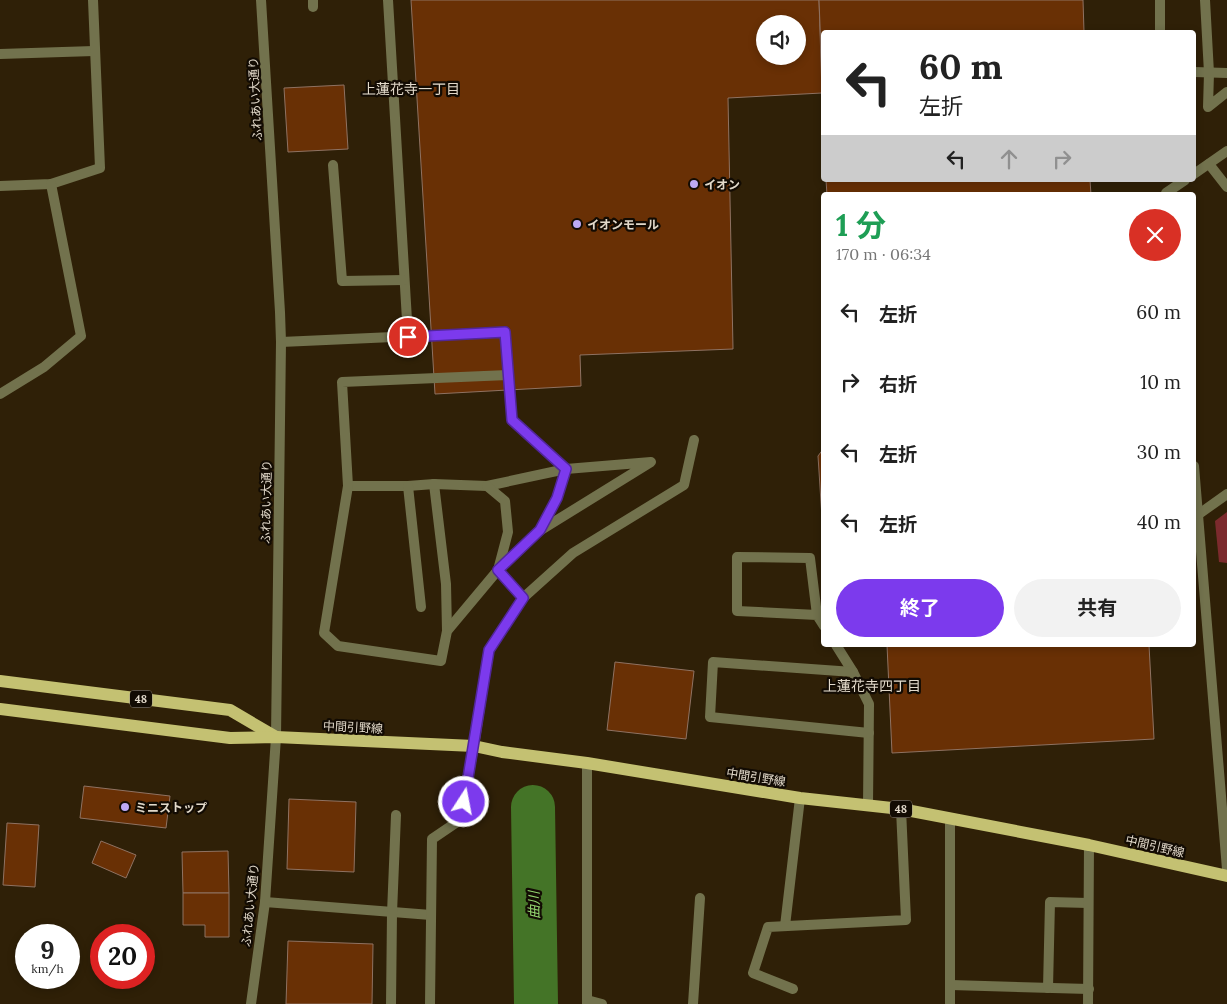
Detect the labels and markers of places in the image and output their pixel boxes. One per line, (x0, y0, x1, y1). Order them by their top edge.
place label: イオン (704, 177, 740, 192)
marker: イオン (688, 178, 700, 190)
place label: イオンモール (587, 217, 659, 232)
marker: イオンモール (571, 218, 583, 230)
pin (387, 316, 429, 358)
place label: ミニストップ (135, 800, 207, 815)
marker: ミニストップ (119, 801, 131, 813)

